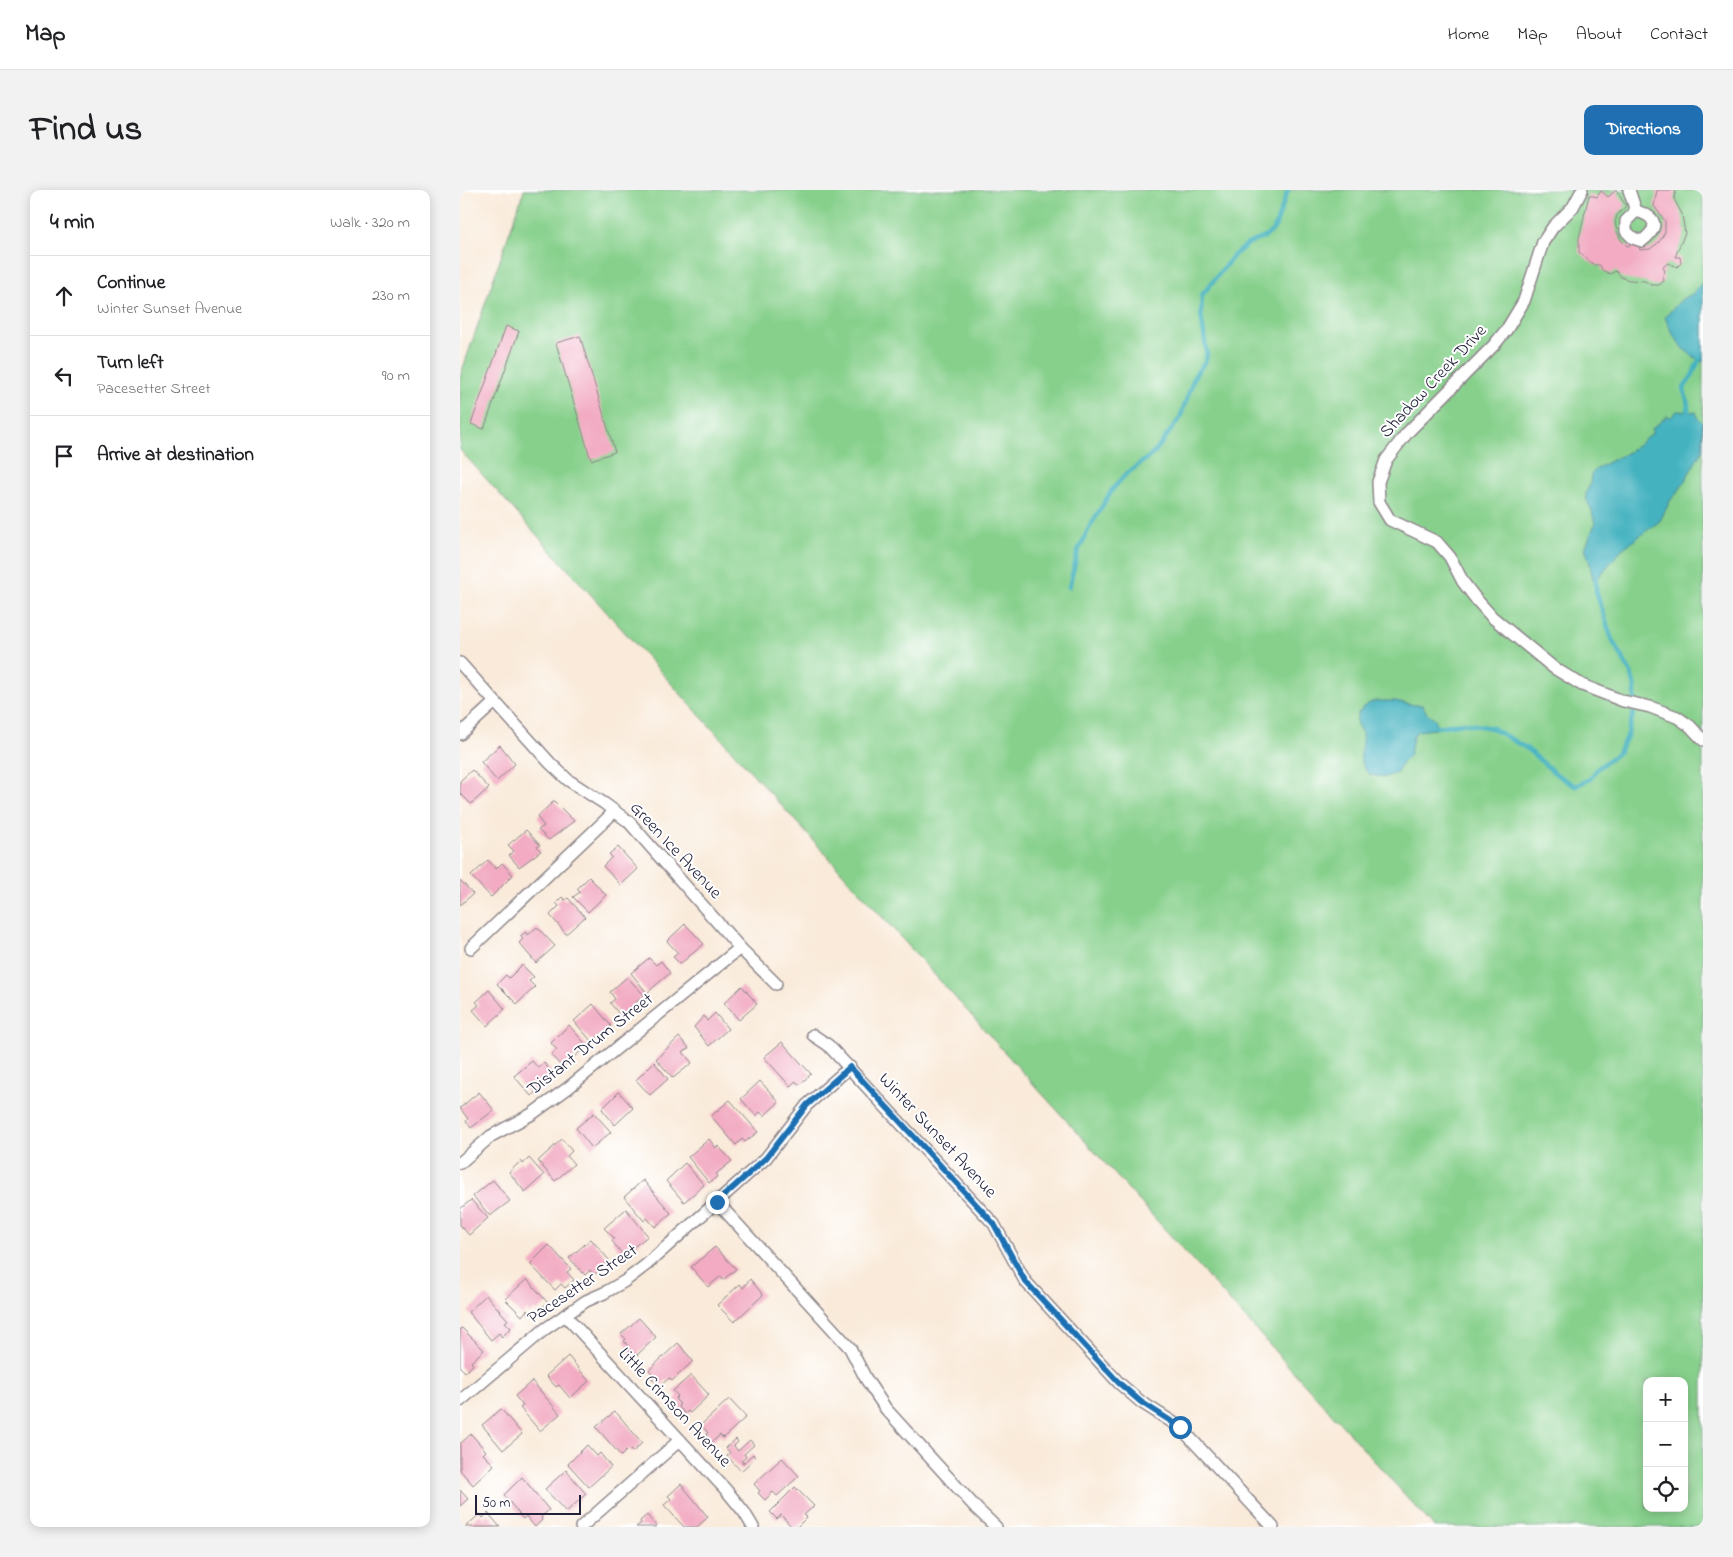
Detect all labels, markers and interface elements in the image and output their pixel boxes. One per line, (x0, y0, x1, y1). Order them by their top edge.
text: Map (25, 17, 66, 52)
text: Home (1448, 22, 1489, 48)
text: Map (1517, 22, 1548, 48)
text: About (1576, 22, 1622, 48)
text: Contact (1650, 22, 1708, 48)
text: Find us (30, 105, 142, 156)
button: Directions (1584, 105, 1703, 155)
text: 4 min (50, 208, 94, 238)
text: Walk · 320 m (330, 211, 410, 235)
text: Continue (97, 270, 165, 297)
icon: ahead (50, 282, 78, 310)
text: 230 m (372, 284, 410, 308)
text: Winter Sunset Avenue (97, 297, 242, 321)
street label: Shadow Creek Drive (1374, 319, 1494, 445)
text: Turn left (97, 350, 164, 377)
icon: left (50, 362, 78, 390)
text: 90 m (382, 364, 410, 388)
text: Pacesetter Street (97, 377, 211, 401)
icon: arrive (50, 442, 78, 470)
text: Arrive at destination (97, 442, 254, 469)
street label: Green Ice Avenue (623, 796, 728, 906)
street label: Distant Drum Street (522, 987, 660, 1103)
street label: Winter Sunset Avenue (872, 1067, 1003, 1205)
route end (706, 1191, 729, 1214)
street label: Pacesetter Street (523, 1238, 643, 1332)
street label: Little Crimson Avenue (611, 1342, 737, 1475)
map controls (1643, 1377, 1688, 1512)
button: + (1643, 1377, 1688, 1422)
route start (1169, 1416, 1192, 1439)
button: − (1643, 1422, 1688, 1467)
button: locate (1643, 1467, 1688, 1512)
scale bar (475, 1492, 581, 1515)
text: 50 m (482, 1493, 510, 1514)

